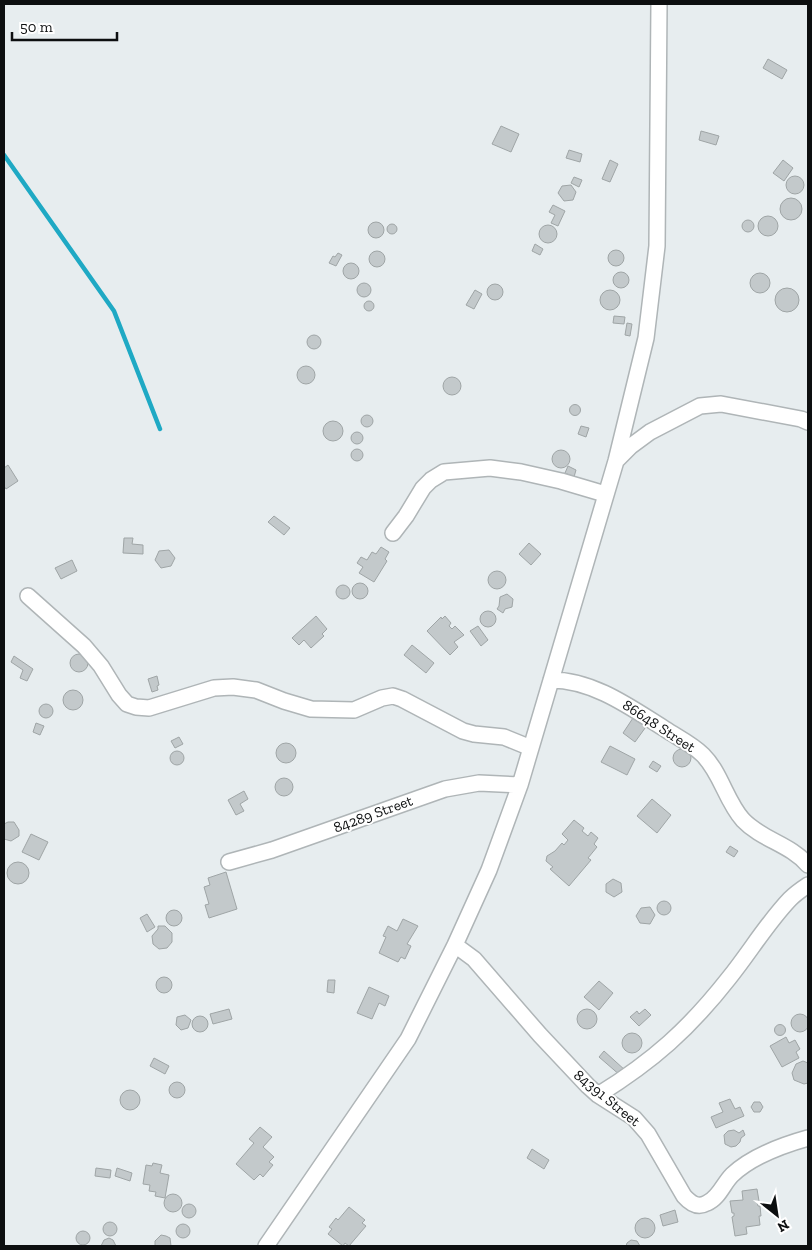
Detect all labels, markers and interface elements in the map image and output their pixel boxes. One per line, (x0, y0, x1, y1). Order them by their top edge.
scale bar (12, 10, 118, 42)
text: 50 m (20, 18, 53, 36)
street label: 86648 Street (619, 696, 699, 756)
street label: 84289 Street (331, 791, 415, 837)
street label: 84391 Street (570, 1066, 644, 1130)
north arrow (752, 1190, 802, 1240)
text: N (774, 1216, 792, 1236)

